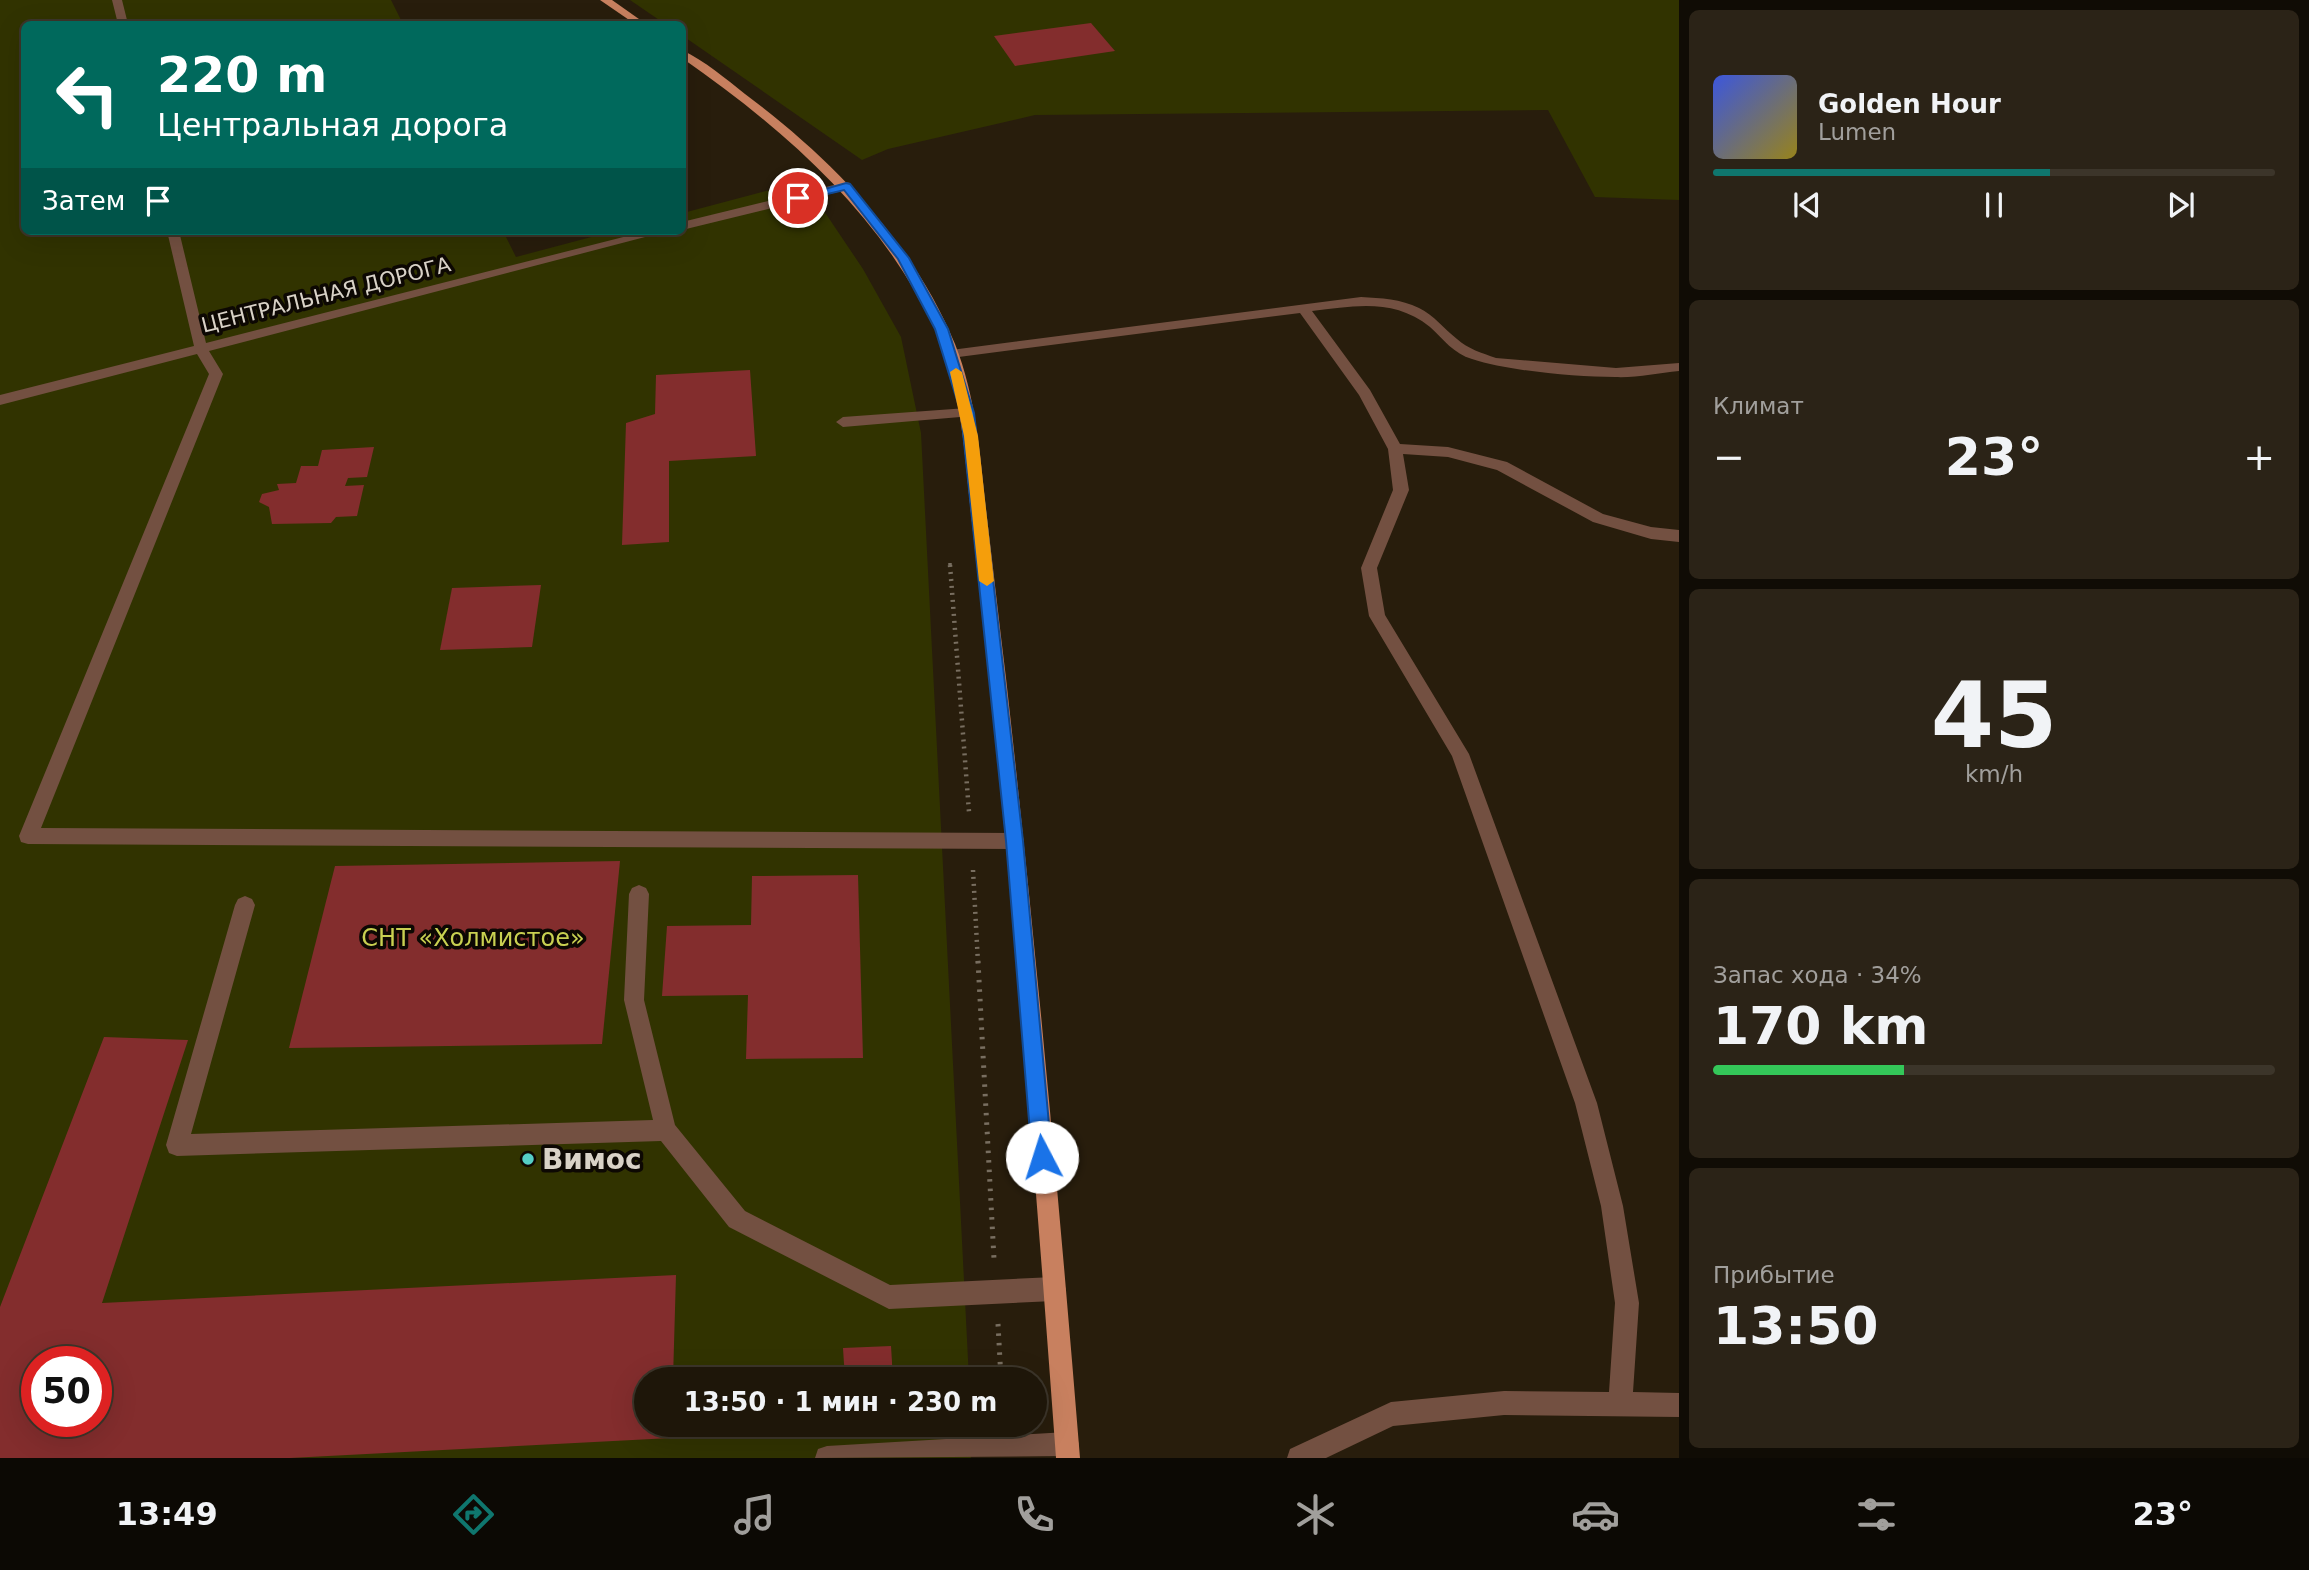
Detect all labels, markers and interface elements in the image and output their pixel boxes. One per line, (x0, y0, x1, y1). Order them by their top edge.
text: 220 m (157, 47, 327, 104)
icon: left (42, 49, 133, 140)
text: Golden Hour (1818, 89, 2001, 119)
text: Центральная дорога (157, 106, 508, 144)
text: Lumen (1818, 119, 1896, 145)
pin (768, 168, 828, 228)
icon: arrive (779, 179, 817, 217)
icon: arrive (139, 182, 177, 220)
text: Затем (42, 186, 125, 216)
icon: previous (1788, 186, 1826, 224)
icon: pause (1975, 186, 2013, 224)
icon: next (2162, 186, 2200, 224)
street label: ЦЕНТРАЛЬНАЯ ДОРОГА (199, 252, 454, 338)
text: Климат (1713, 393, 1804, 419)
text: 23° (1945, 427, 2043, 487)
text: − (1713, 435, 1745, 479)
text: + (2243, 435, 2275, 479)
text: 45 (1931, 663, 2057, 768)
text: km/h (1965, 761, 2023, 787)
park label: СНТ «Холмистое» (361, 924, 585, 952)
text: Запас хода · 34% (1713, 962, 1922, 988)
text: 170 km (1713, 996, 1928, 1056)
position arrow (1005, 1120, 1079, 1194)
place label: Вимос (542, 1143, 642, 1176)
marker: Вимос (520, 1151, 536, 1167)
text: Прибытие (1713, 1262, 1835, 1288)
text: 13:50 (1713, 1296, 1879, 1356)
speed limit sign: 50 (21, 1346, 112, 1437)
text: 13:50 · 1 мин · 230 m (684, 1387, 997, 1417)
icon: directions (449, 1490, 498, 1539)
icon: music (730, 1490, 779, 1539)
icon: phone (1010, 1490, 1059, 1539)
icon: climate (1291, 1490, 1340, 1539)
icon: car (1571, 1490, 1620, 1539)
icon: filters (1852, 1490, 1901, 1539)
text: 13:49 (116, 1495, 218, 1533)
text: 23° (2133, 1495, 2193, 1533)

